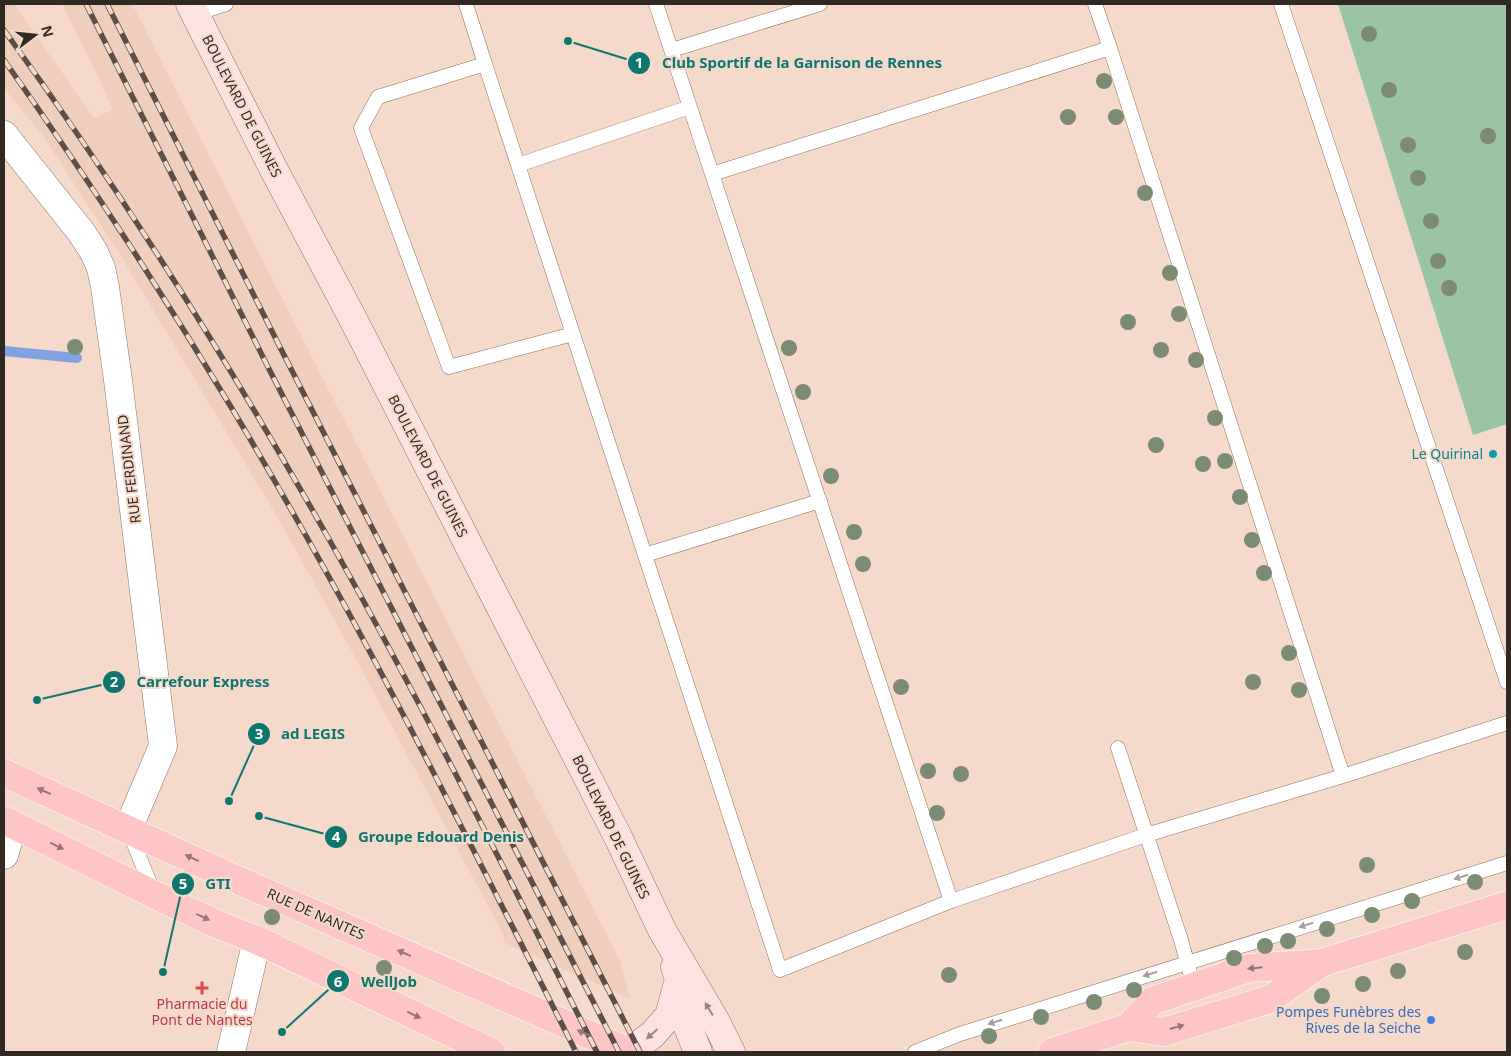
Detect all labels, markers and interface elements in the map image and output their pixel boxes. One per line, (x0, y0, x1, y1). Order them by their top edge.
north arrow (10, 10, 60, 60)
text: N (37, 23, 59, 39)
street label: BOULEVARD DE GUINES (198, 31, 287, 181)
callout: Club Sportif de la Garnison de Rennes (627, 48, 952, 78)
text: 1 (635, 52, 643, 72)
text: Club Sportif de la Garnison de Rennes (662, 52, 942, 72)
street label: BOULEVARD DE GUINES (384, 391, 473, 541)
street label: RUE FERDINAND (112, 414, 145, 525)
place label: Le Quirinal (1411, 444, 1483, 463)
marker: Le Quirinal (1487, 448, 1499, 460)
callout: Carrefour Express (102, 667, 280, 697)
text: 2 (110, 671, 119, 691)
text: Carrefour Express (136, 671, 270, 691)
callout: ad LEGIS (246, 719, 355, 749)
text: 3 (255, 723, 263, 743)
text: ad LEGIS (281, 723, 345, 743)
street label: BOULEVARD DE GUINES (568, 752, 655, 902)
one-way arrow (37, 786, 51, 794)
callout: Groupe Edouard Denis (323, 822, 534, 852)
text: 4 (332, 826, 341, 846)
text: Groupe Edouard Denis (358, 826, 524, 846)
one-way arrow (50, 843, 64, 851)
one-way arrow (184, 854, 199, 862)
callout: GTI (171, 869, 241, 899)
text: 5 (179, 873, 187, 893)
text: GTI (205, 873, 231, 893)
one-way arrow (1453, 874, 1468, 881)
street label: RUE DE NANTES (264, 883, 369, 944)
one-way arrow (196, 914, 210, 922)
one-way arrow (1298, 922, 1313, 930)
one-way arrow (397, 948, 411, 956)
one-way arrow (1247, 964, 1263, 972)
callout: WellJob (326, 966, 427, 996)
one-way arrow (1143, 970, 1158, 978)
text: 6 (334, 971, 343, 991)
text: WellJob (361, 971, 417, 991)
marker: Pharmacie du Pont de Nantes (196, 982, 208, 994)
place label: Pharmacie du Pont de Nantes (151, 994, 253, 1029)
one-way arrow (704, 1002, 713, 1015)
place label: Pompes Funèbres des Rives de la Seiche (1276, 1002, 1421, 1037)
one-way arrow (407, 1011, 421, 1019)
marker: Pompes Funèbres des Rives de la Seiche (1425, 1014, 1437, 1026)
one-way arrow (988, 1019, 1003, 1027)
one-way arrow (1170, 1023, 1185, 1031)
one-way arrow (577, 1028, 592, 1036)
one-way arrow (645, 1029, 658, 1040)

